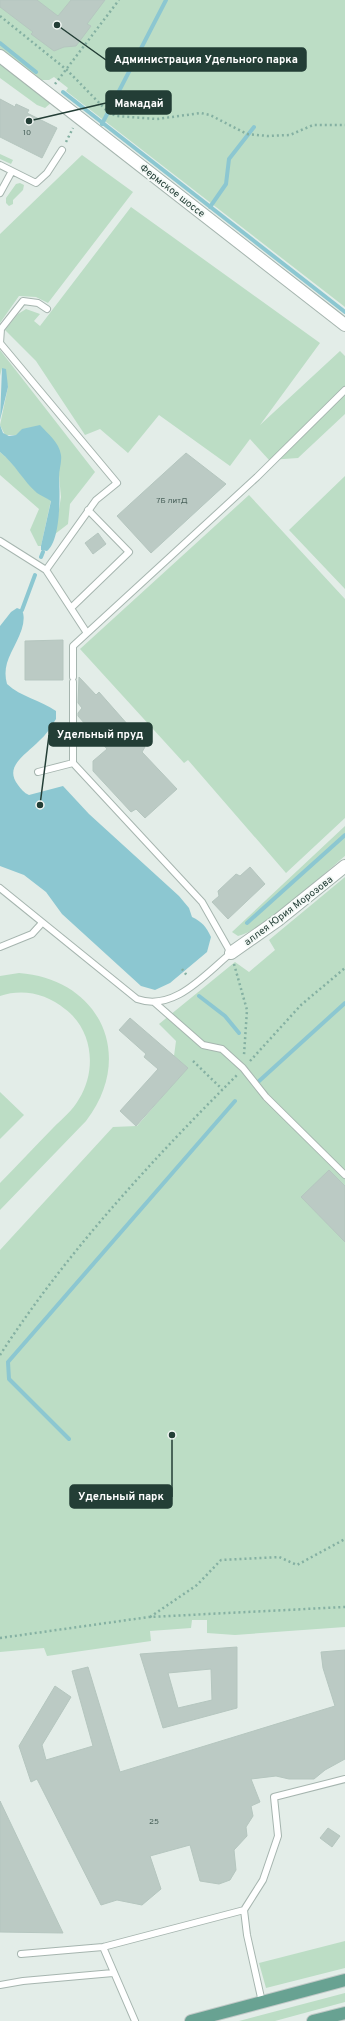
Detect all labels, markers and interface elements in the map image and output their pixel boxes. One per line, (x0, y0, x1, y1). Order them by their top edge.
callout: Администрация Удельного парка (106, 48, 306, 71)
text: Администрация Удельного парка (114, 53, 298, 67)
callout: Мамадай (106, 91, 171, 114)
text: Мамадай (114, 97, 164, 111)
house number: 10 (23, 128, 31, 138)
street label: Фермское шоссе (137, 162, 207, 221)
house number: 7Б литД (156, 496, 188, 506)
callout: Удельный пруд (49, 723, 152, 746)
text: Удельный пруд (57, 728, 143, 742)
street label: аллея Юрия Морозова (242, 874, 336, 949)
callout: Удельный парк (70, 1485, 172, 1508)
text: Удельный парк (78, 1490, 164, 1504)
house number: 25 (149, 1817, 159, 1827)

